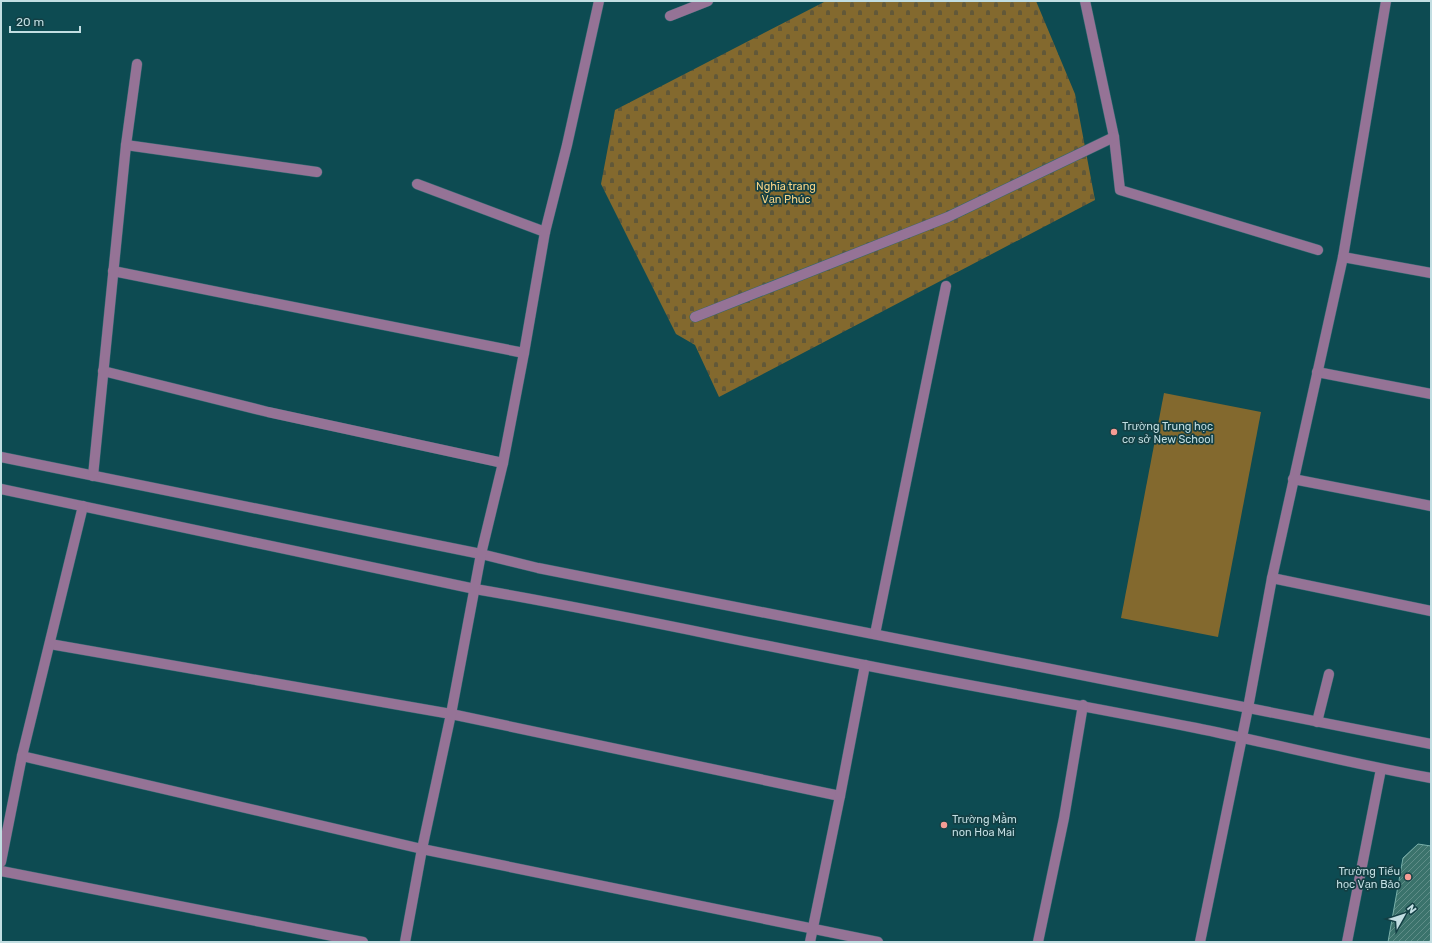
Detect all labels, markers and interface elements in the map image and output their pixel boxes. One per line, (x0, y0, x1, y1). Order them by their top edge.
scale bar (10, 8, 80, 34)
text: 20 m (16, 15, 44, 29)
park label: Nghĩa trang Vạn Phúc (756, 180, 816, 206)
place label: Trường Trung học cơ sở New School (1122, 420, 1213, 446)
marker: Trường Trung học cơ sở New School (1109, 427, 1119, 437)
place label: Trường Mầm non Hoa Mai (952, 812, 1017, 839)
marker: Trường Mầm non Hoa Mai (939, 820, 949, 830)
place label: Trường Tiểu học Vạn Bảo (1336, 865, 1400, 891)
marker: Trường Tiểu học Vạn Bảo (1403, 872, 1413, 882)
north arrow (1384, 895, 1424, 935)
text: N (1404, 902, 1419, 916)

